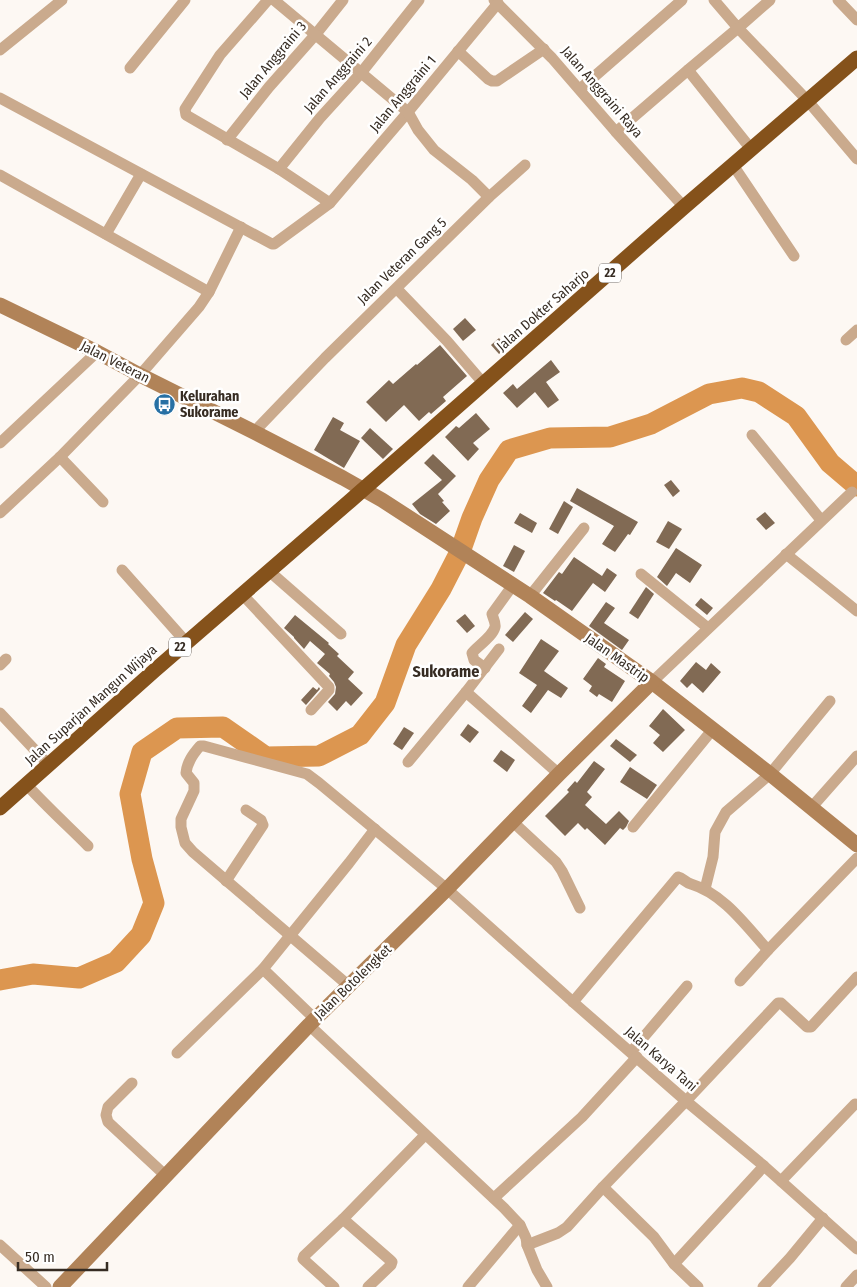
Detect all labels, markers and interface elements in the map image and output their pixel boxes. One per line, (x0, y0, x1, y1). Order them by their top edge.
street label: Jalan Anggraini 3 (236, 18, 310, 102)
street label: Jalan Anggraini 2 (300, 34, 376, 116)
street label: Jalan Anggraini Raya (558, 43, 646, 141)
street label: Jalan Anggraini 1 (366, 52, 440, 136)
street label: Jalan Veteran Gang 5 (354, 214, 450, 308)
road number: 22 (599, 264, 621, 282)
street label: Jalan Dokter Saharjo (493, 265, 593, 355)
street label: Jalan Veteran (78, 337, 152, 387)
place label: Kelurahan Sukorame (180, 388, 239, 421)
bus stop icon: Kelurahan Sukorame (152, 392, 176, 416)
street label: Jalan Mastrip (581, 630, 653, 686)
road number: 22 (169, 638, 191, 656)
street label: Jalan Suparjan Mangun Wijaya (22, 641, 161, 769)
district label: Sukorame (413, 662, 479, 681)
street label: Jalan Botolengket (311, 941, 395, 1023)
street label: Jalan Karya Tani (621, 1023, 701, 1095)
scale bar (18, 1240, 106, 1272)
text: 50 m (25, 1248, 55, 1266)

